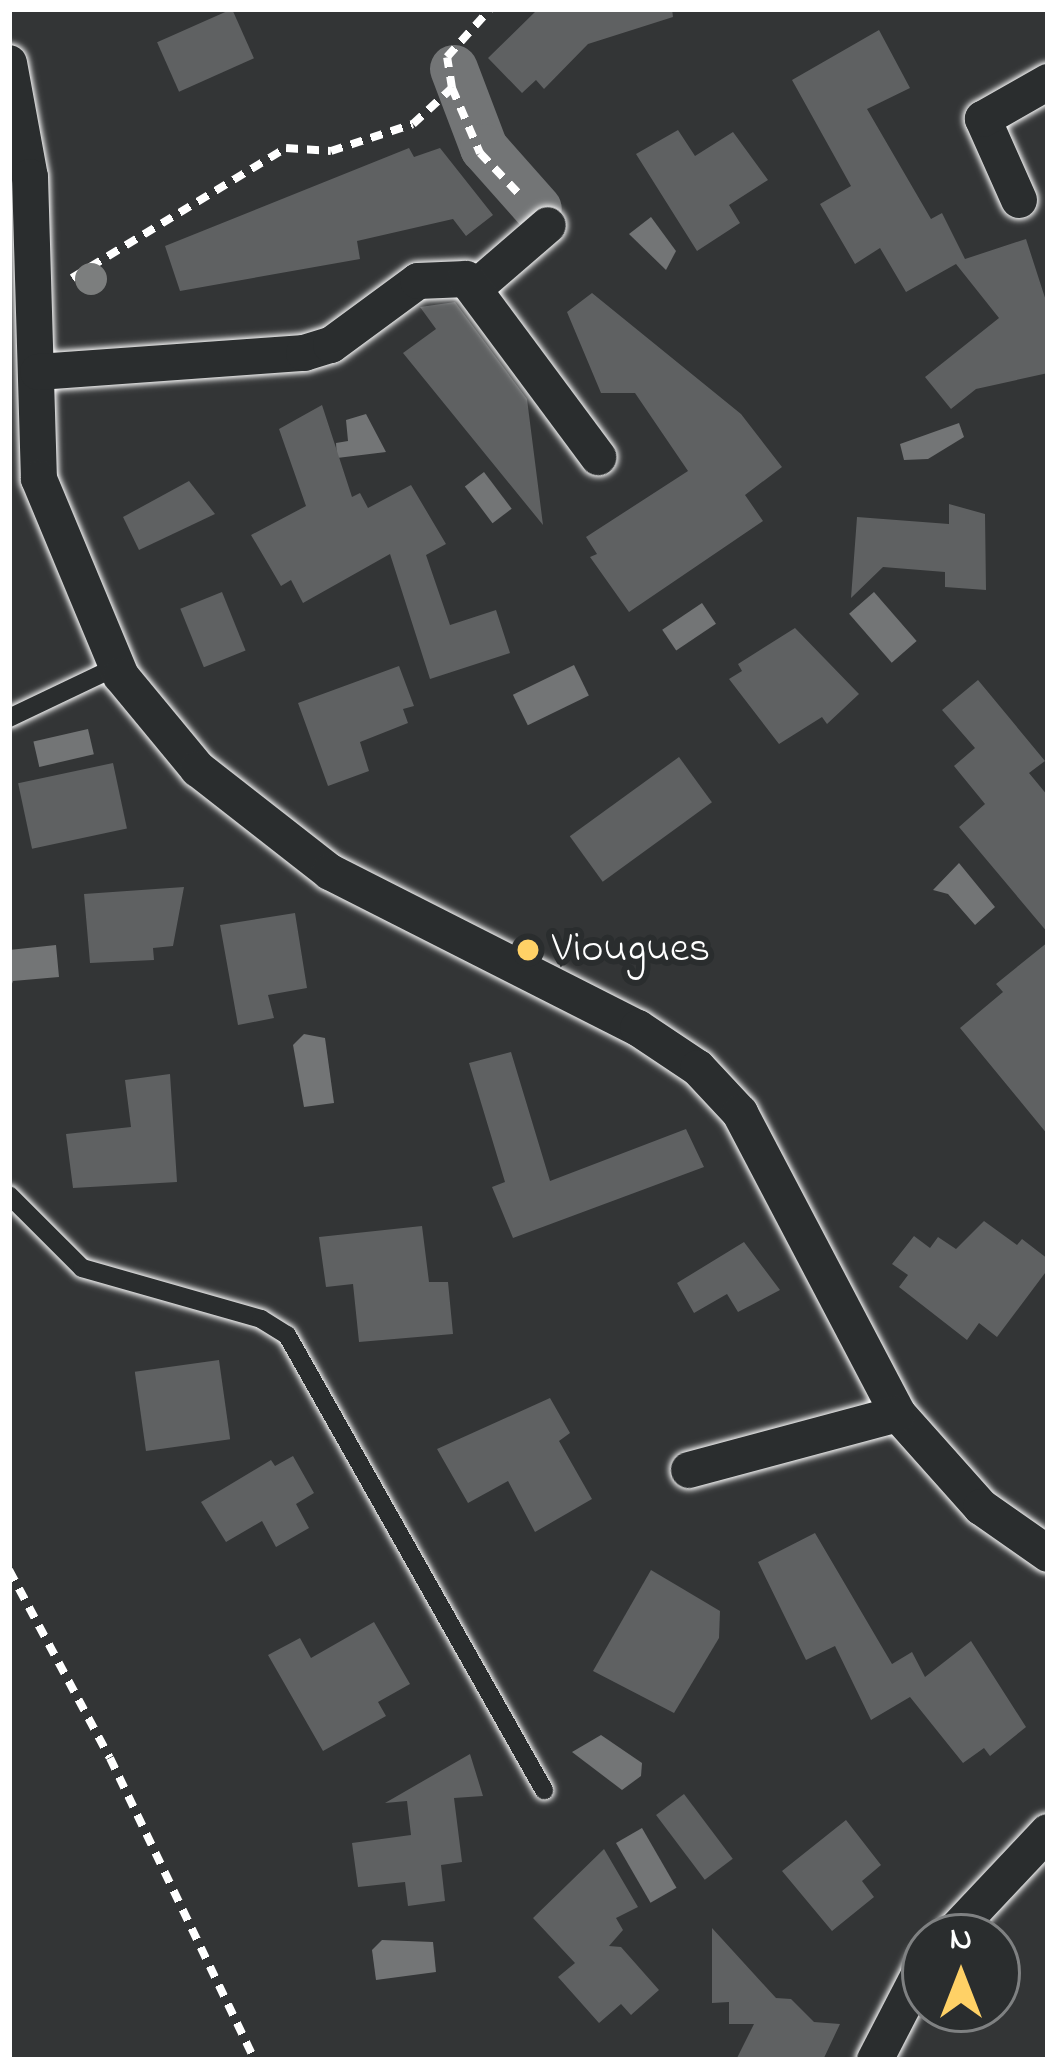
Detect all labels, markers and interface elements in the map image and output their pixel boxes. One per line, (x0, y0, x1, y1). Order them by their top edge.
place label: Viougues (552, 925, 710, 975)
marker: Viougues (515, 937, 541, 963)
north arrow (901, 1913, 1021, 2033)
text: N (950, 1916, 972, 1964)

